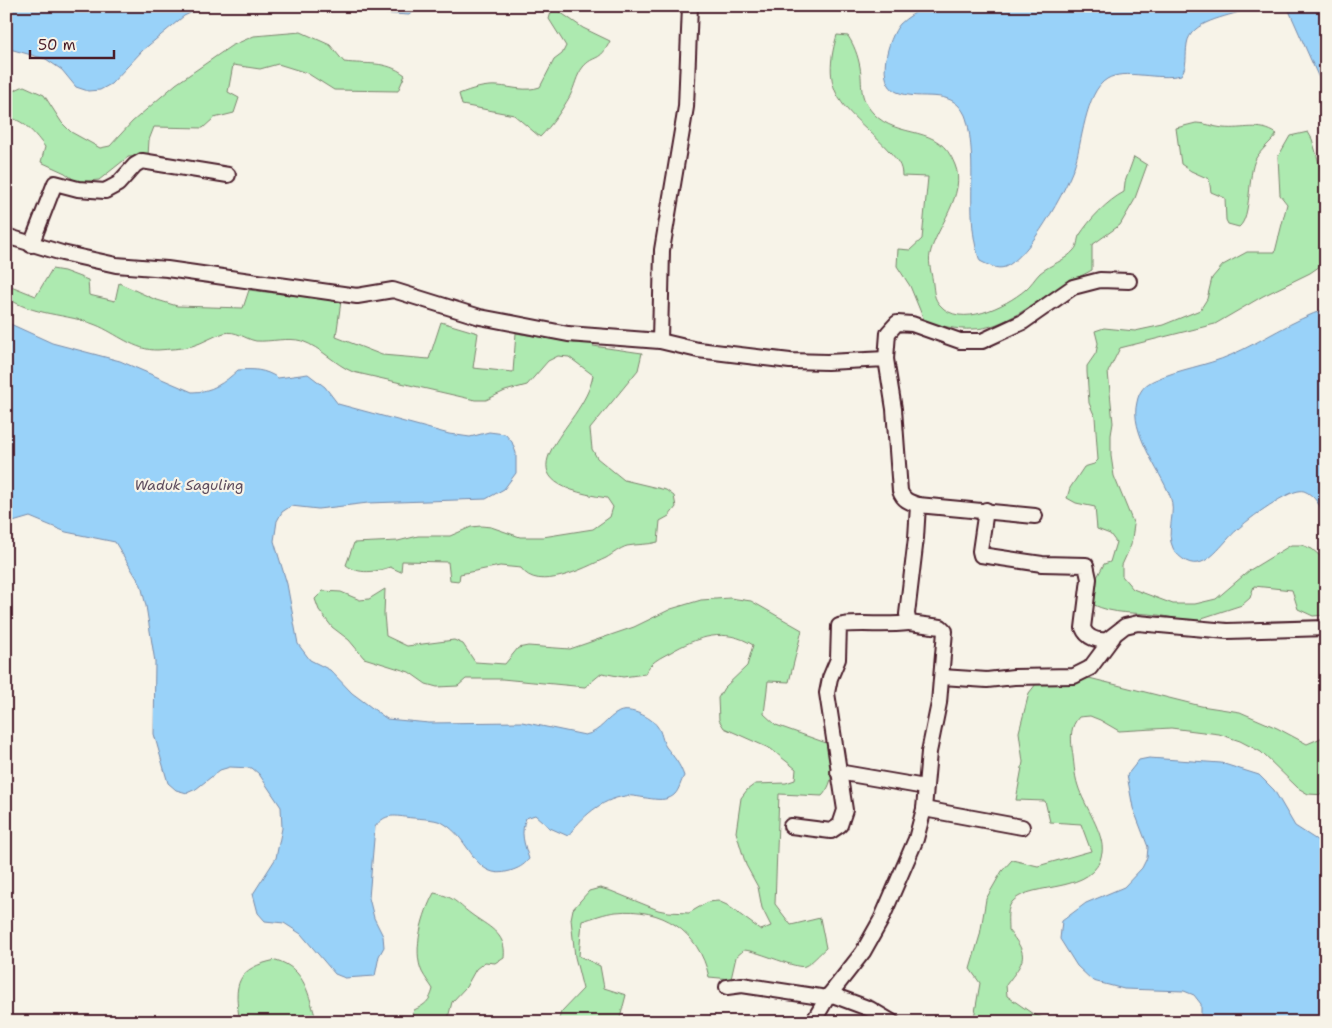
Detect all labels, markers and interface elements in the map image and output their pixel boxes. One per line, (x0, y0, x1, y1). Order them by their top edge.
scale bar (30, 28, 114, 60)
text: 50 m (38, 35, 76, 55)
water label: Waduk Saguling (134, 476, 244, 494)

